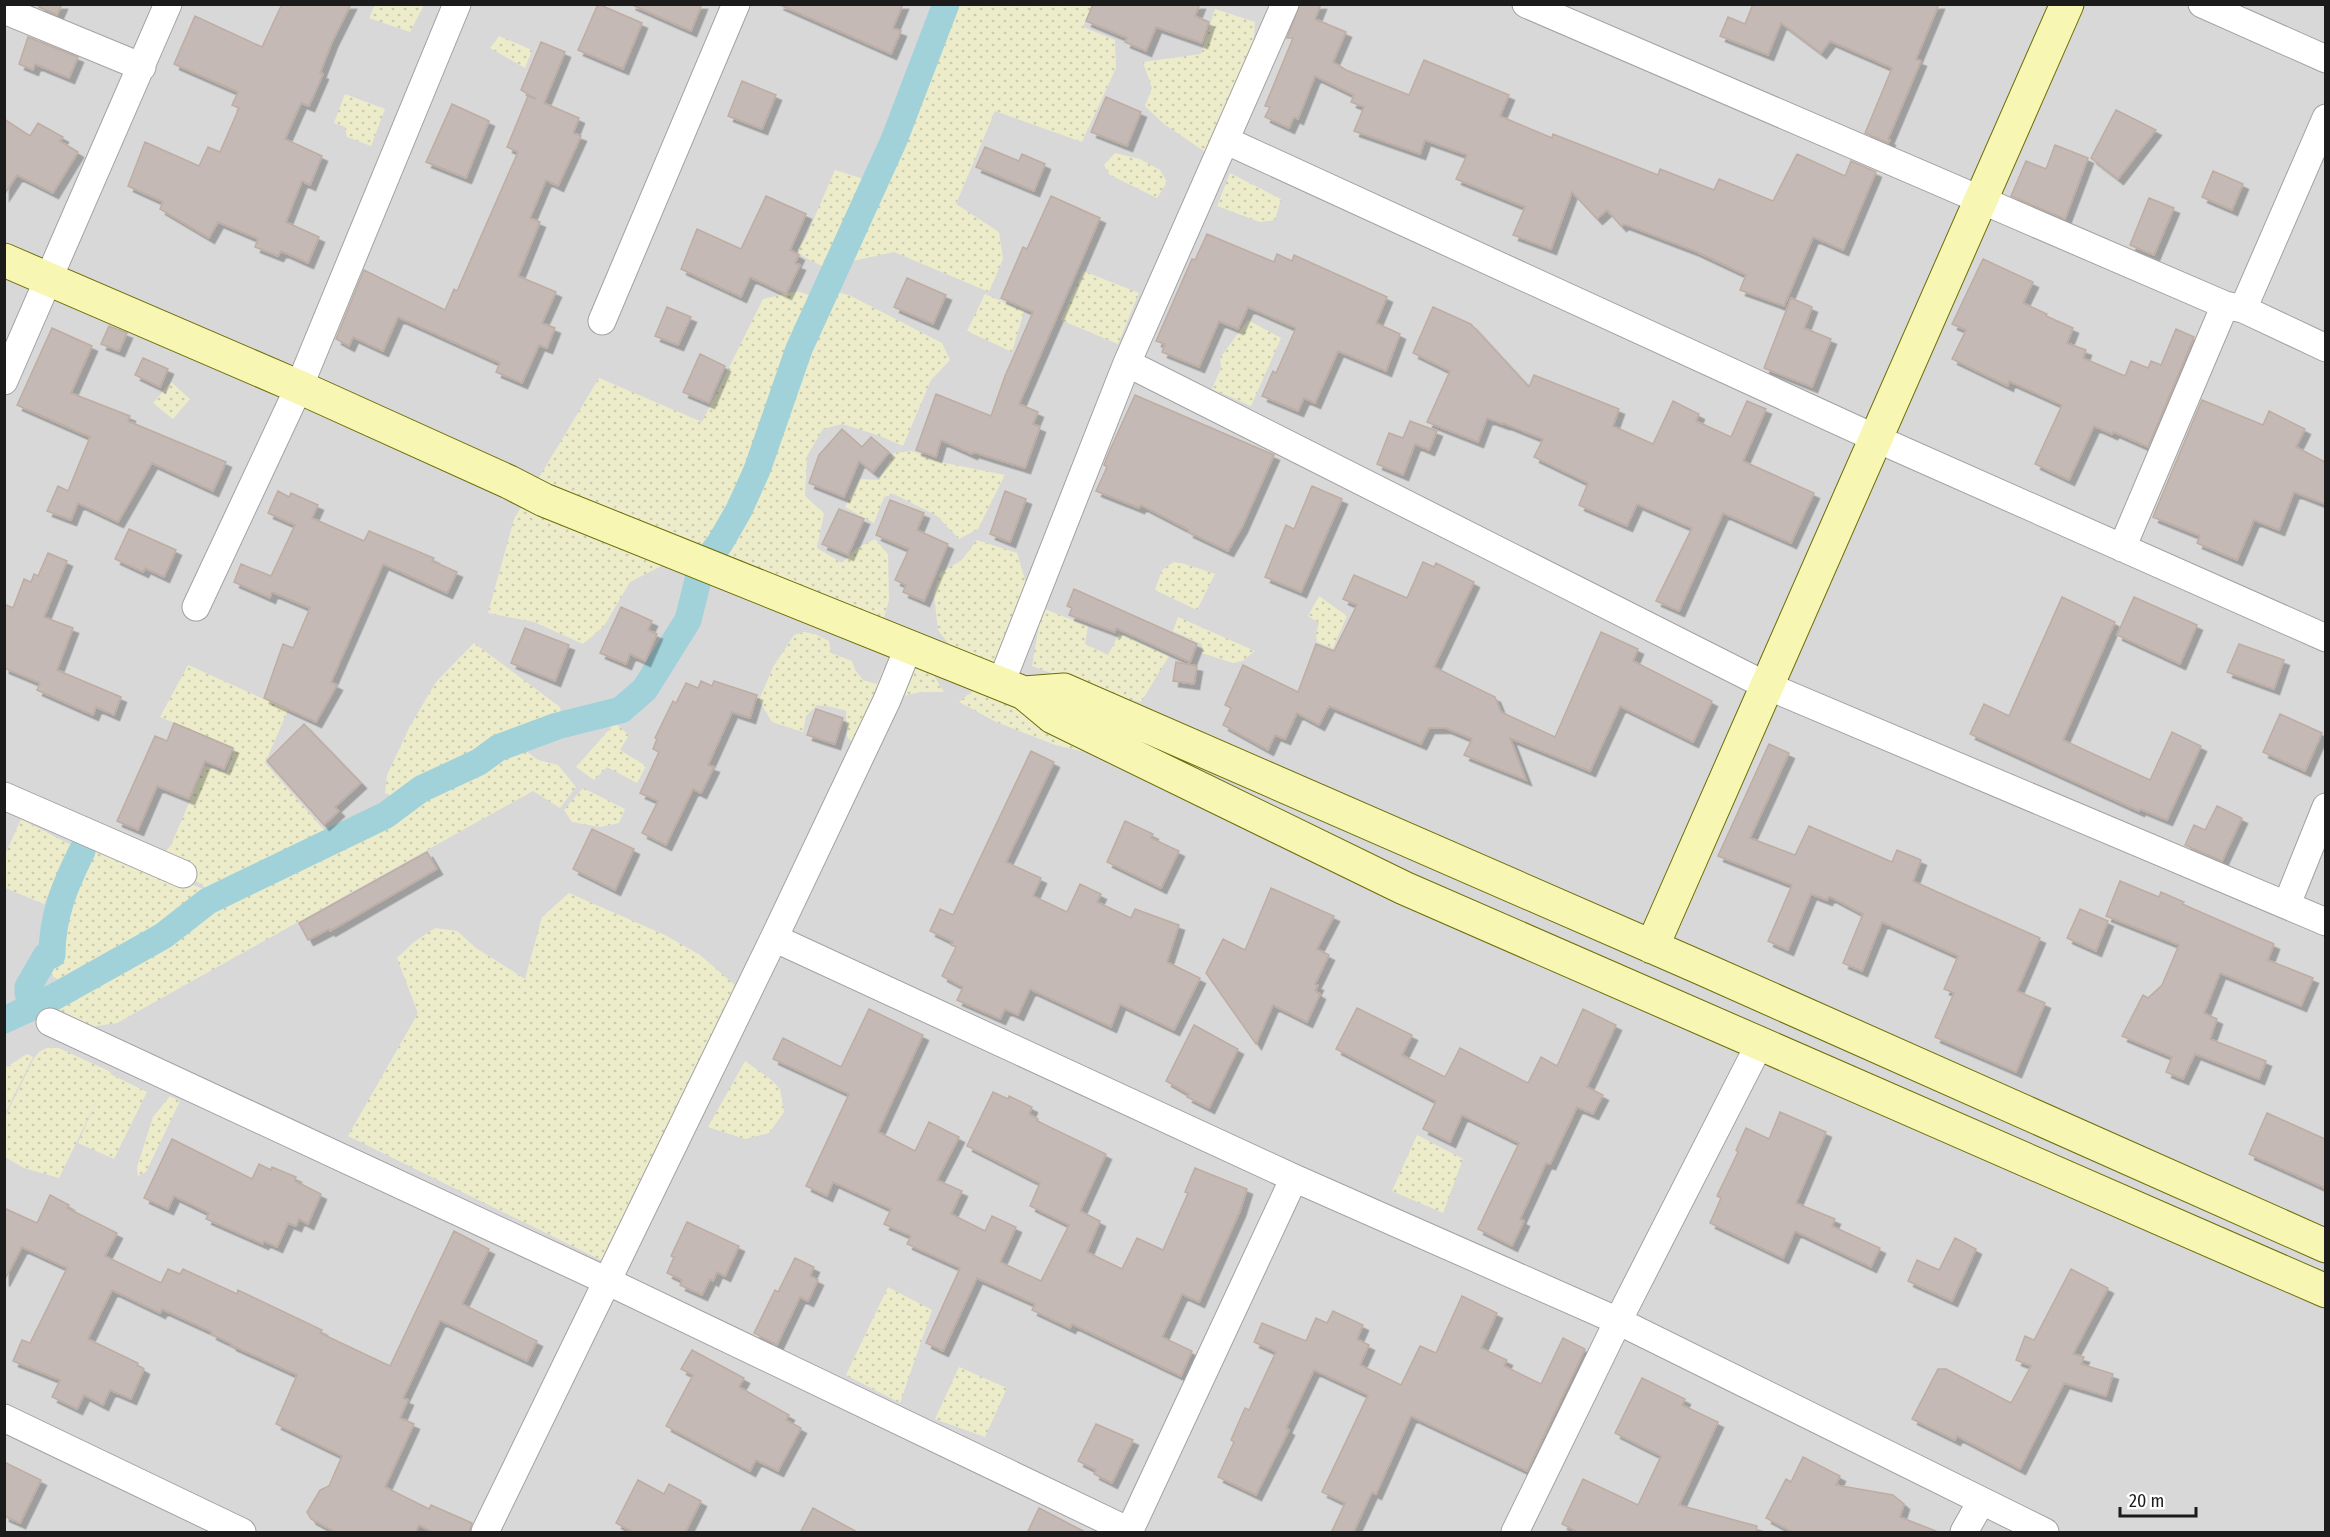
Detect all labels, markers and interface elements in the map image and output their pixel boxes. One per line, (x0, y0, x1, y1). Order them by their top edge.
scale bar (2120, 1480, 2196, 1518)
text: 20 m (2129, 1490, 2164, 1512)

